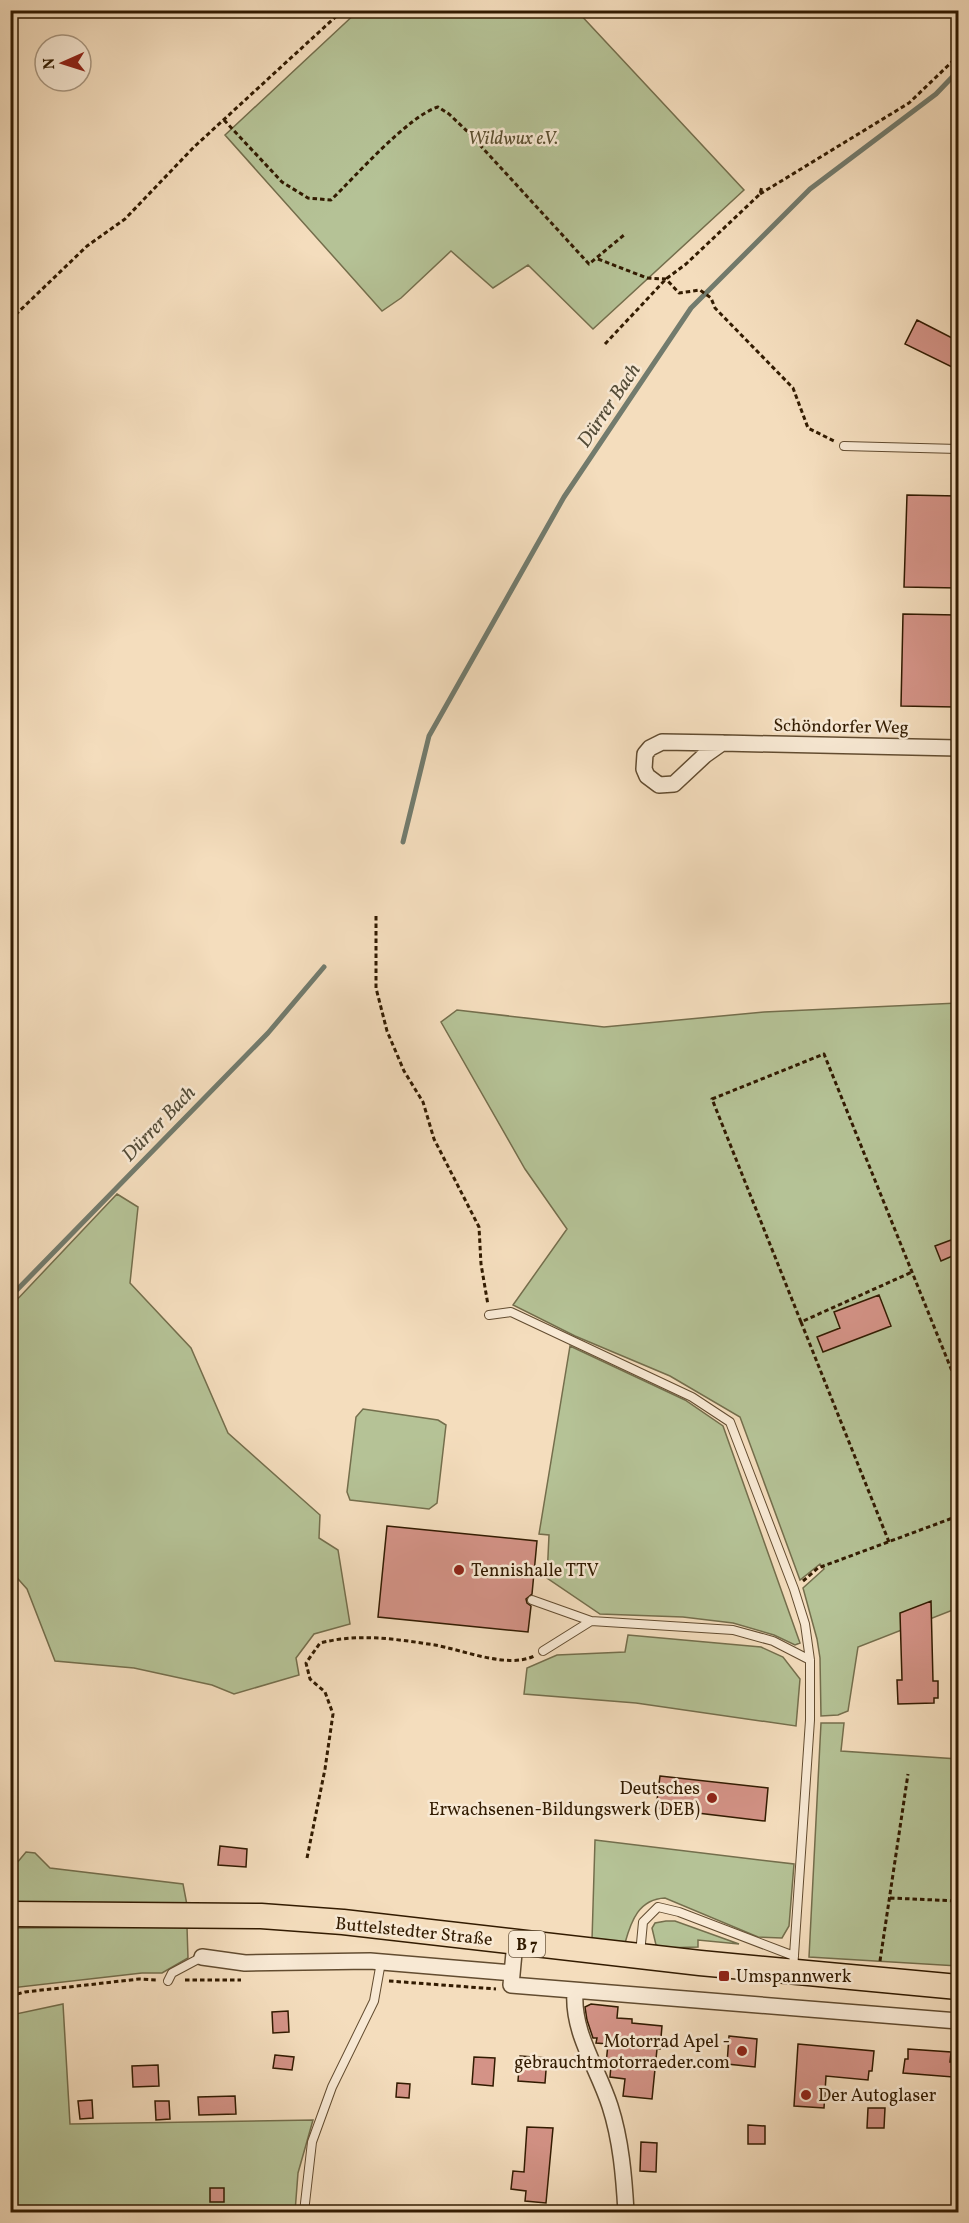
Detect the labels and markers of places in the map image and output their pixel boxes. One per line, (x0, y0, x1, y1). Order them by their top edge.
place label: Tennishalle TTV (471, 1559, 599, 1584)
marker: Tennishalle TTV (452, 1563, 466, 1577)
place label: Deutsches Erwachsenen-Bildungswerk (DEB) (429, 1777, 700, 1823)
marker: Deutsches Erwachsenen-Bildungswerk (DEB) (705, 1791, 719, 1805)
place label: Umspannwerk (736, 1965, 852, 1990)
marker: Umspannwerk (717, 1969, 731, 1983)
place label: Motorrad Apel - gebrauchtmotorraeder.com (514, 2030, 730, 2076)
marker: Motorrad Apel - gebrauchtmotorraeder.com (735, 2044, 749, 2058)
place label: Der Autoglaser (818, 2084, 937, 2109)
marker: Der Autoglaser (799, 2088, 813, 2102)

